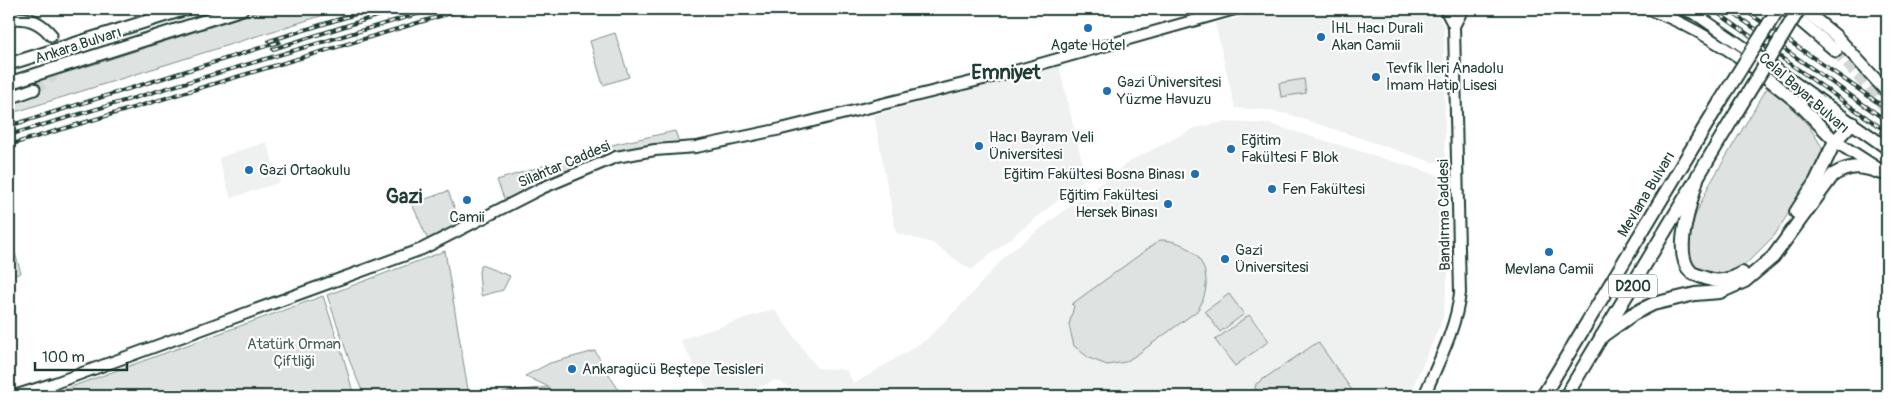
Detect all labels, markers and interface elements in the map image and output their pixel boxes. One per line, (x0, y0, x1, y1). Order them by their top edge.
place label: İHL Hacı Durali Akan Camii (1331, 19, 1423, 55)
marker: Agate Hotel (1082, 22, 1094, 34)
street label: Ankara Bulvarı (33, 23, 124, 68)
marker: İHL Hacı Durali Akan Camii (1315, 31, 1327, 43)
place label: Agate Hotel (1050, 36, 1126, 55)
street label: Celal Bayar Bulvarı (1754, 49, 1853, 138)
place label: Tevfik İleri Anadolu İmam Hatip Lisesi (1386, 59, 1504, 95)
district label: Emniyet (971, 60, 1042, 85)
marker: Tevfik İleri Anadolu İmam Hatip Lisesi (1370, 71, 1382, 83)
place label: Gazi Üniversitesi Yüzme Havuzu (1116, 73, 1221, 109)
marker: Gazi Üniversitesi Yüzme Havuzu (1101, 85, 1113, 97)
place label: Hacı Bayram Veli Üniversitesi (989, 128, 1094, 164)
place label: Eğitim Fakültesi F Blok (1241, 131, 1339, 167)
street label: Silahtar Caddesi (515, 136, 614, 192)
marker: Hacı Bayram Veli Üniversitesi (973, 140, 985, 152)
marker: Eğitim Fakültesi F Blok (1225, 143, 1237, 155)
street label: Mevlana Bulvarı (1613, 148, 1679, 241)
street label: Bandırma Caddesi (1434, 159, 1455, 271)
place label: Gazi Ortaokulu (259, 161, 351, 180)
marker: Gazi Ortaokulu (243, 164, 255, 176)
place label: Eğitim Fakültesi Bosna Binası (1004, 165, 1185, 184)
marker: Eğitim Fakültesi Bosna Binası (1189, 168, 1201, 180)
place label: Fen Fakültesi (1282, 180, 1365, 199)
marker: Fen Fakültesi (1266, 183, 1278, 195)
district label: Gazi (386, 184, 423, 209)
place label: Eğitim Fakültesi Hersek Binası (1059, 186, 1158, 222)
marker: Camii (461, 194, 473, 206)
marker: Eğitim Fakültesi Hersek Binası (1162, 198, 1174, 210)
place label: Camii (450, 208, 485, 227)
place label: Gazi Üniversitesi (1235, 241, 1309, 277)
marker: Mevlana Camii (1543, 246, 1555, 258)
marker: Gazi Üniversitesi (1219, 253, 1231, 265)
place label: Mevlana Camii (1505, 260, 1594, 279)
road number: D200 (1609, 274, 1657, 298)
park label: Atatürk Orman Çiftliği (247, 335, 341, 371)
scale bar (35, 340, 128, 372)
text: 100 m (42, 348, 85, 367)
place label: Ankaragücü Beştepe Tesisleri (582, 360, 764, 379)
marker: Ankaragücü Beştepe Tesisleri (566, 363, 578, 375)

